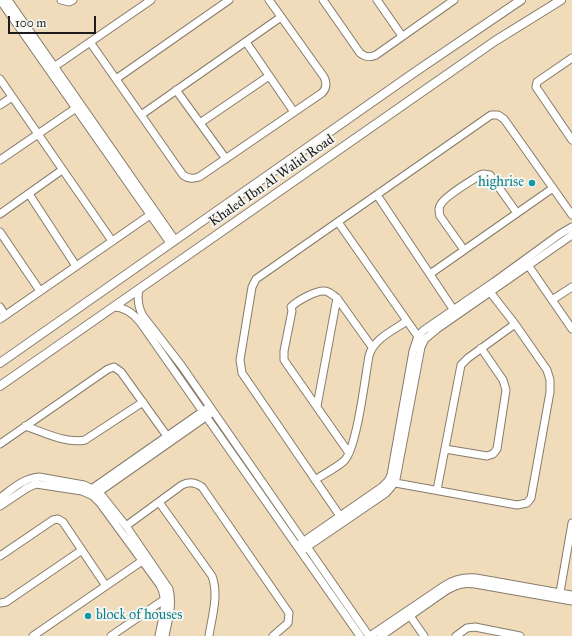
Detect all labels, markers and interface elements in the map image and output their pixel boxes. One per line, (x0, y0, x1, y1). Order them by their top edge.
scale bar (10, 8, 98, 34)
text: 100 m (15, 16, 46, 30)
street label: Khaled Ibn Al Walid Road (206, 131, 338, 231)
place label: highrise (478, 175, 524, 191)
marker: highrise (527, 178, 537, 188)
place label: block of houses (96, 608, 182, 624)
marker: block of houses (83, 611, 93, 621)

